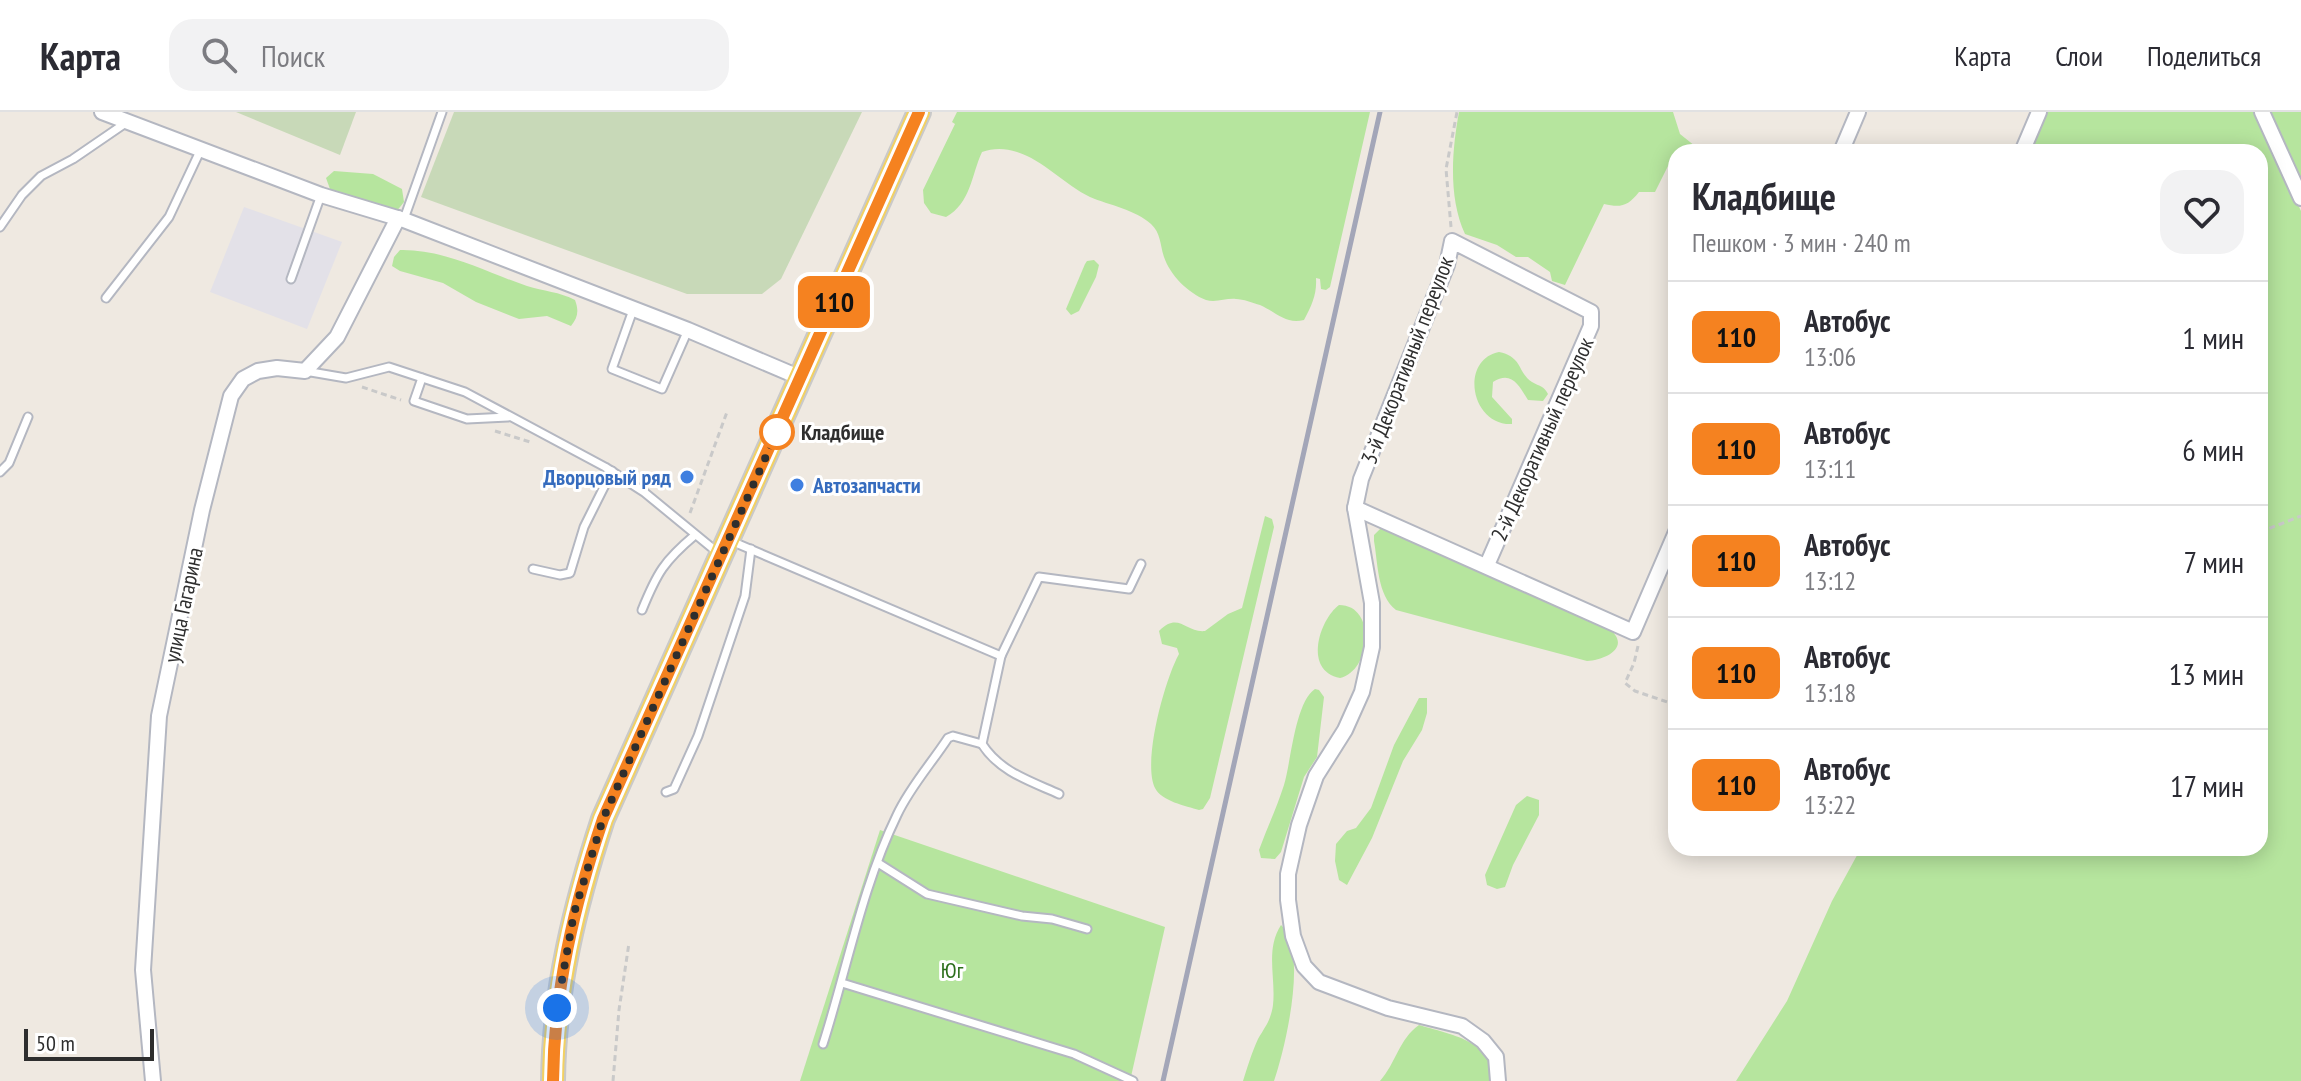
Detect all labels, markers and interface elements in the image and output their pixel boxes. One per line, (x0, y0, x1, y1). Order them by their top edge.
search box (169, 19, 729, 91)
text: Карта (40, 31, 121, 80)
icon: search (197, 33, 241, 77)
text: Поиск (261, 36, 325, 75)
text: Карта (1954, 37, 2011, 74)
text: Слои (2055, 37, 2103, 74)
text: Поделиться (2147, 37, 2261, 74)
button: heart (2160, 170, 2244, 254)
text: Кладбище (1692, 171, 1836, 220)
text: Пешком · 3 мин · 240 m (1692, 226, 1911, 259)
street label: 3-й Декоративный переулок (1354, 252, 1460, 468)
line badge: 110 (788, 276, 880, 328)
text: 110 (814, 283, 854, 320)
text: Автобус (1804, 301, 1891, 340)
text: 110 (1716, 318, 1756, 355)
text: 1 мин (2182, 318, 2244, 357)
street label: 2-й Декоративный переулок (1484, 332, 1600, 545)
text: 13:06 (1804, 340, 1856, 373)
text: Автобус (1804, 413, 1891, 452)
marker: Кладбище (760, 415, 794, 449)
place label: Кладбище (801, 418, 884, 446)
text: 110 (1716, 430, 1756, 467)
text: 6 мин (2182, 430, 2244, 469)
text: 13:11 (1804, 452, 1856, 485)
place label: Дворцовый ряд (543, 463, 672, 491)
marker: Дворцовый ряд (678, 468, 696, 486)
place label: Автозапчасти (812, 471, 921, 499)
marker: Автозапчасти (788, 476, 806, 494)
text: Автобус (1804, 525, 1891, 564)
text: 110 (1716, 542, 1756, 579)
text: 7 мин (2184, 542, 2244, 581)
street label: улица Гагарина (157, 545, 209, 665)
text: 13:12 (1804, 564, 1856, 597)
text: Автобус (1804, 637, 1891, 676)
text: 110 (1716, 654, 1756, 691)
text: 13 мин (2169, 654, 2244, 693)
text: 13:18 (1804, 676, 1856, 709)
text: Автобус (1804, 749, 1891, 788)
text: 110 (1716, 766, 1756, 803)
text: 17 мин (2170, 766, 2244, 805)
text: 13:22 (1804, 788, 1856, 821)
park label: Юг (941, 956, 964, 984)
your location (537, 988, 577, 1028)
scale bar (24, 1025, 154, 1061)
text: 50 m (36, 1029, 75, 1057)

